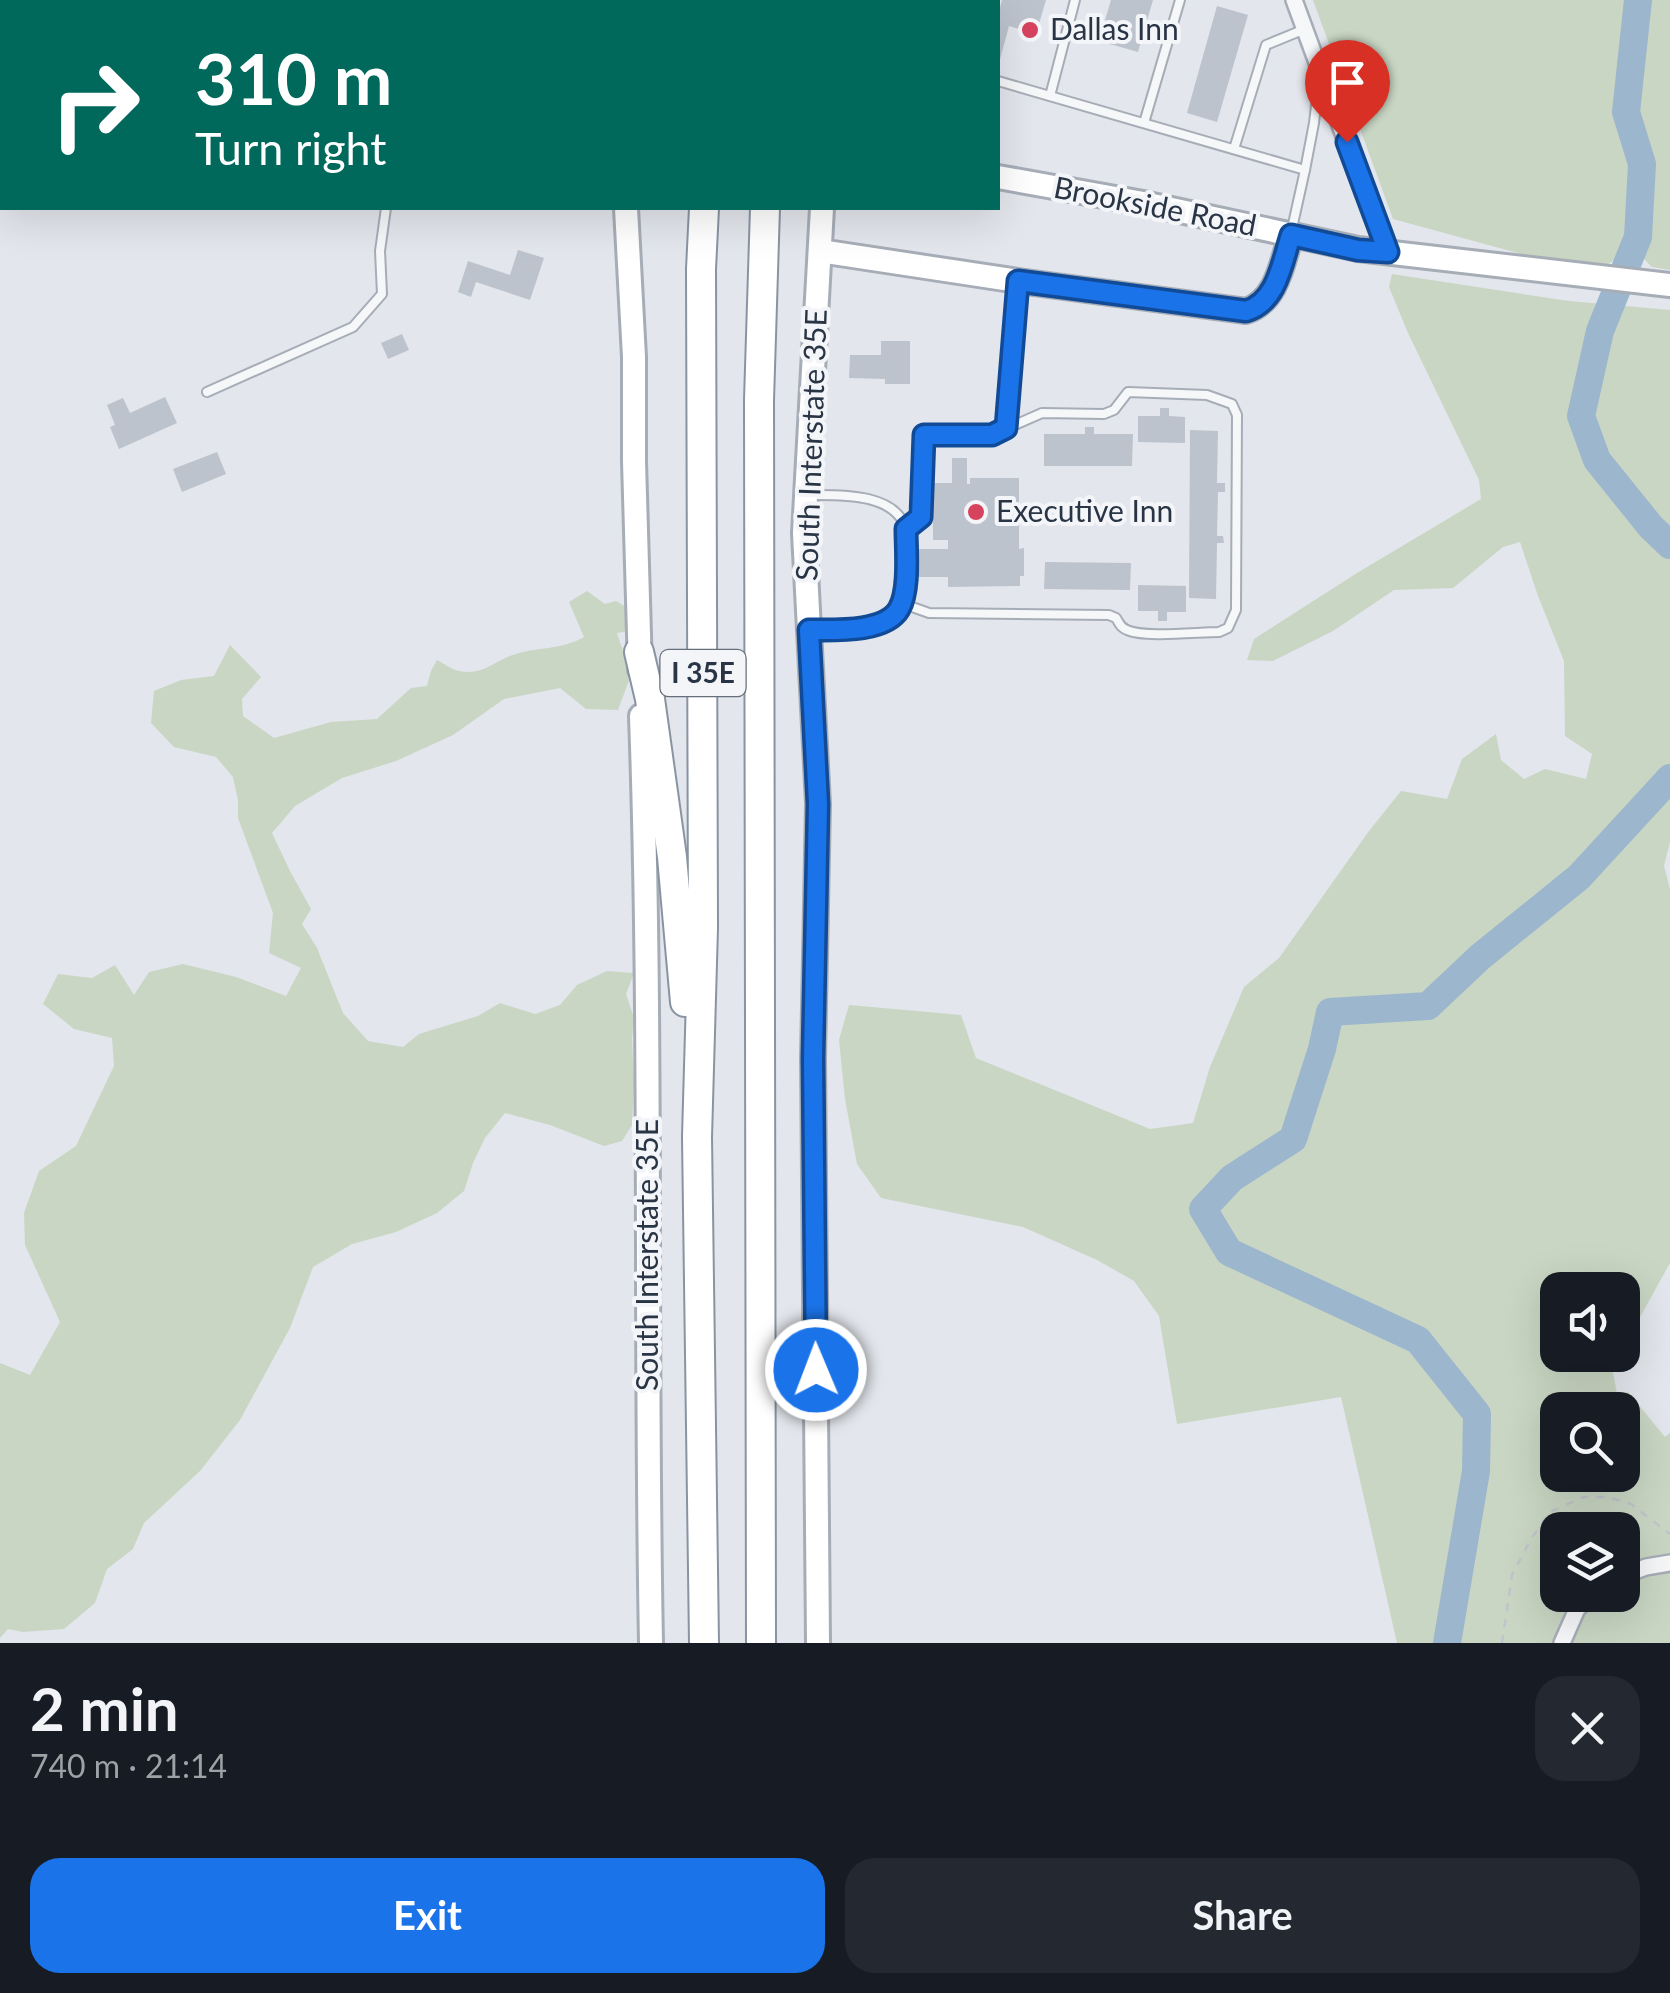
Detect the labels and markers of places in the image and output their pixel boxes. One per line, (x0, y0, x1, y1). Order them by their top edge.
place label: Dallas Inn (1050, 10, 1179, 46)
marker: Dallas Inn (1019, 19, 1041, 41)
pin (1305, 40, 1390, 143)
place label: Executive Inn (996, 492, 1173, 528)
marker: Executive Inn (965, 501, 987, 523)

